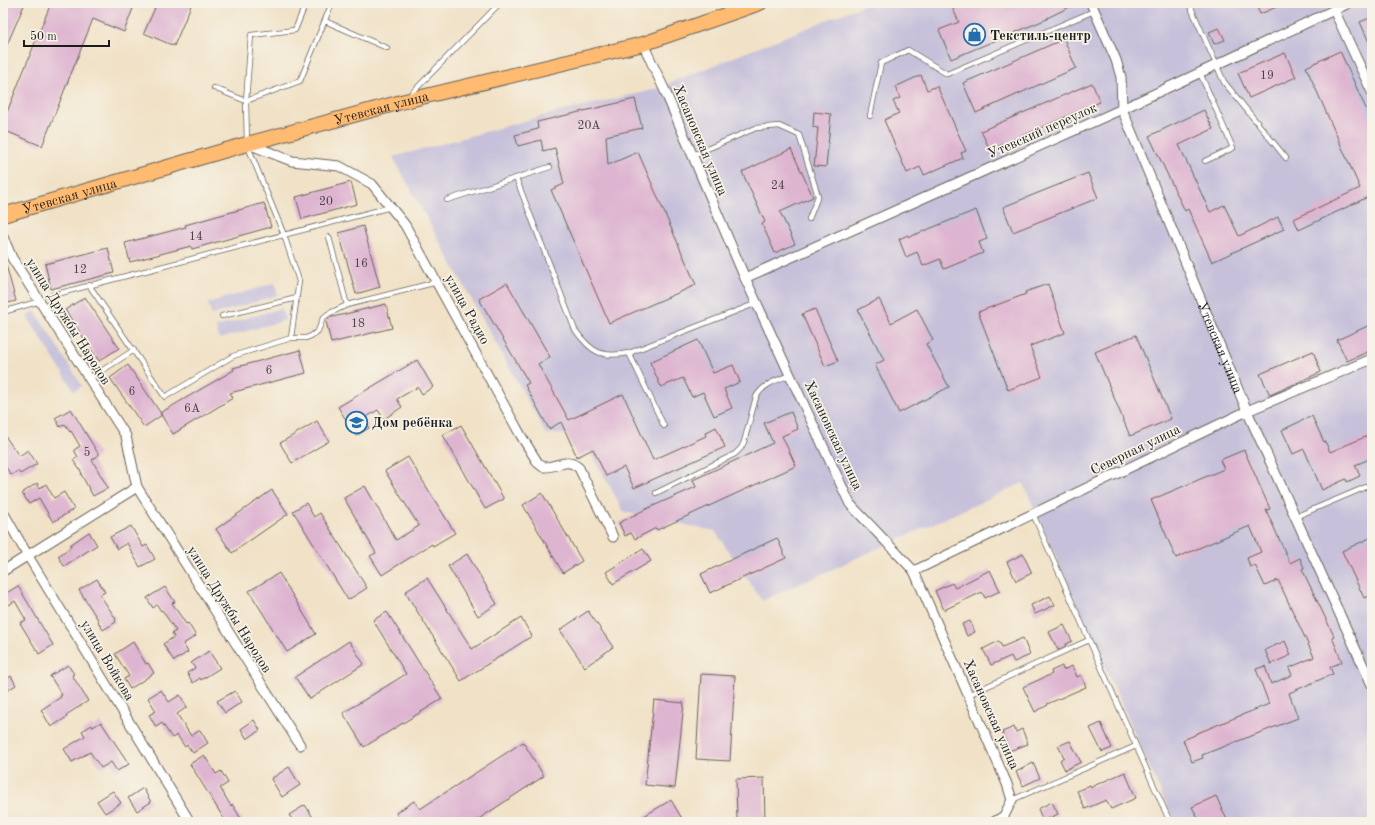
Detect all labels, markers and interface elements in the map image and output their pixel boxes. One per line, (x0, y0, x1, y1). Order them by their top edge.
scale bar (24, 22, 109, 48)
shop icon: Текстиль-центр (961, 22, 987, 48)
place label: Текстиль-центр (990, 29, 1091, 43)
text: 50 m (30, 30, 57, 43)
house number: 19 (1260, 70, 1274, 82)
street label: Хасановская улица (670, 83, 730, 198)
street label: Утевская улица (332, 90, 430, 128)
street label: Утевский переулок (986, 100, 1099, 161)
house number: 20А (577, 120, 601, 132)
street label: Утевская улица (21, 176, 118, 217)
house number: 24 (771, 180, 785, 192)
house number: 20 (319, 196, 333, 208)
house number: 14 (189, 231, 203, 243)
street label: улица Дружбы Народов (23, 256, 113, 388)
house number: 16 (354, 258, 368, 270)
house number: 12 (73, 264, 87, 276)
street label: улица Радио (442, 272, 492, 347)
street label: Утевская улица (1195, 300, 1245, 396)
house number: 18 (351, 318, 365, 330)
house number: 6 (266, 365, 273, 377)
street label: Хасановская улица (802, 379, 865, 492)
house number: 6 (129, 386, 136, 398)
house number: 6А (184, 403, 200, 415)
school or university icon: Дом ребёнка (343, 409, 369, 435)
place label: Дом ребёнка (372, 416, 453, 430)
street label: Северная улица (1088, 422, 1183, 478)
house number: 5 (84, 446, 91, 459)
street label: улица Дружбы Народов (184, 544, 274, 676)
street label: улица Войкова (78, 618, 137, 703)
street label: Хасановская улица (961, 657, 1022, 772)

